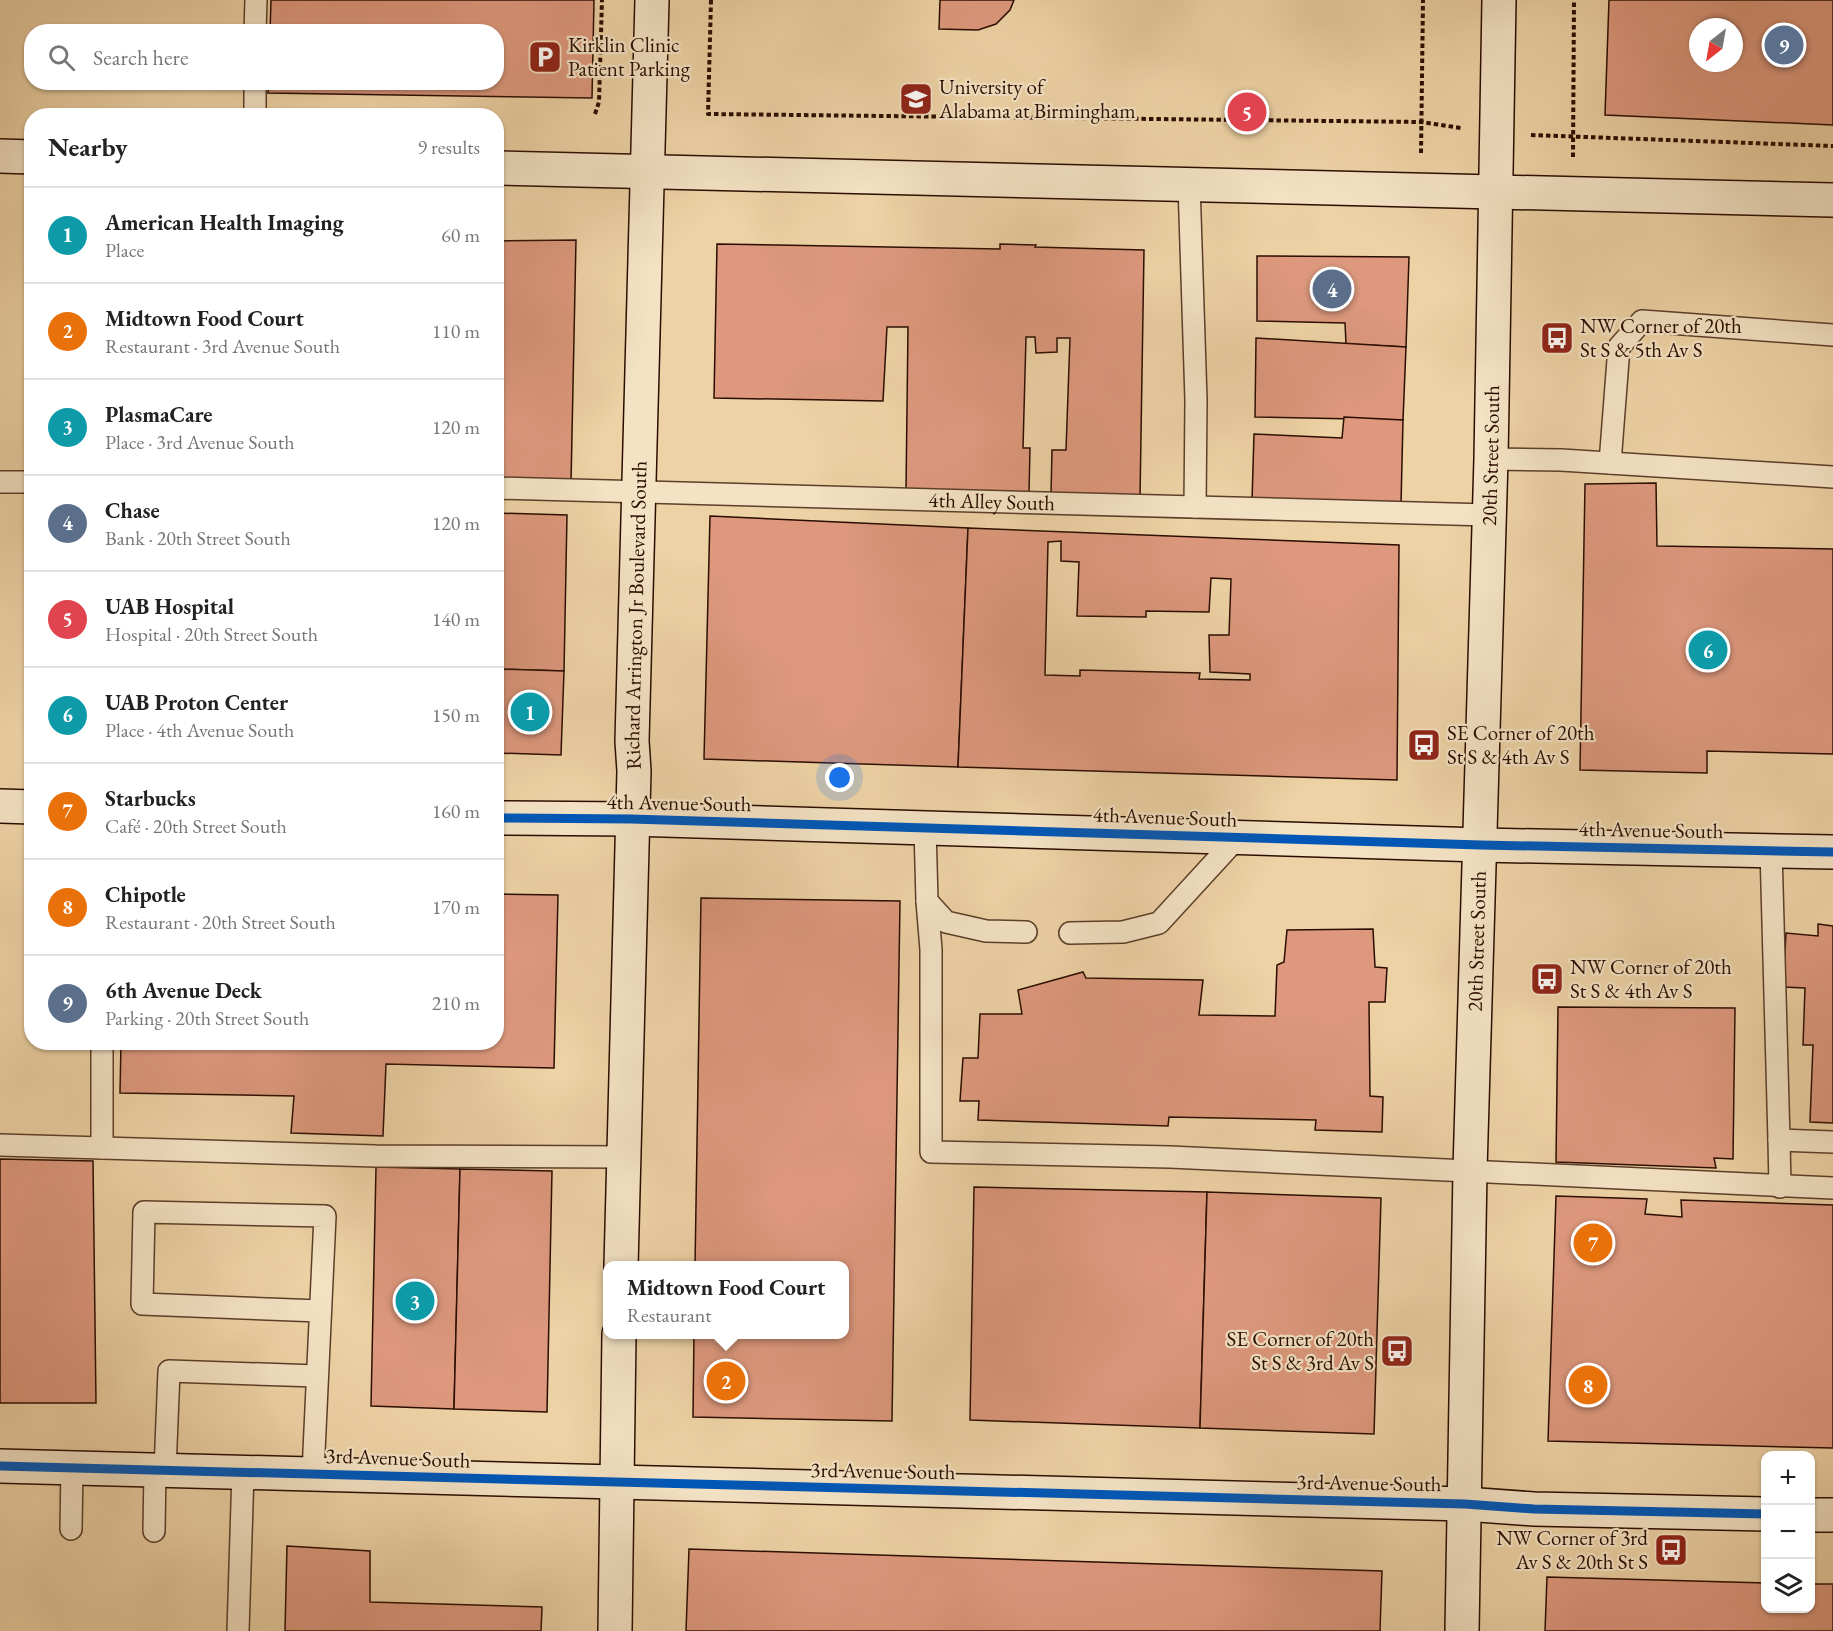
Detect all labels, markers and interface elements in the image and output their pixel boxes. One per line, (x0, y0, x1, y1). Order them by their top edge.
north arrow (1689, 18, 1743, 72)
pin: 9 (1764, 22, 1804, 68)
search box (24, 24, 504, 90)
place label: Kirklin Clinic Patient Parking (568, 31, 691, 82)
parking icon: Kirklin Clinic Patient Parking (527, 39, 563, 75)
icon: search (45, 41, 78, 74)
text: Search here (93, 43, 188, 72)
place label: University of Alabama at Birmingham (938, 73, 1136, 124)
school or university icon: University of Alabama at Birmingham (898, 81, 934, 117)
pin: 5 (1228, 90, 1266, 134)
text: Nearby (48, 130, 128, 164)
text: 9 results (417, 134, 480, 160)
text: American Health Imaging (105, 208, 344, 237)
text: 1 (62, 222, 73, 248)
text: 60 m (441, 222, 480, 248)
text: Place (105, 237, 144, 263)
pin: 4 (1312, 266, 1352, 312)
text: Midtown Food Court (105, 304, 304, 333)
place label: NW Corner of 20th St S & 5th Av S (1580, 312, 1742, 363)
text: 2 (62, 318, 73, 344)
text: 110 m (432, 318, 480, 344)
bus stop icon: NW Corner of 20th St S & 5th Av S (1539, 320, 1575, 356)
text: Restaurant · 3rd Avenue South (105, 333, 340, 359)
street label: 20th Street South (1475, 385, 1505, 526)
text: PlasmaCare (105, 400, 213, 429)
text: 3 (62, 414, 73, 440)
text: 120 m (432, 414, 480, 440)
text: Place · 3rd Avenue South (105, 429, 294, 455)
street label: Richard Arrington Jr Boulevard South (618, 460, 653, 771)
street label: 4th Alley South (928, 486, 1056, 516)
text: Chase (105, 496, 160, 525)
text: 4 (62, 510, 73, 536)
text: 120 m (432, 510, 480, 536)
text: Bank · 20th Street South (105, 525, 291, 551)
text: UAB Hospital (105, 592, 234, 621)
text: 5 (62, 606, 73, 632)
text: 140 m (432, 606, 480, 632)
text: Hospital · 20th Street South (105, 621, 318, 647)
pin: 6 (1688, 628, 1728, 672)
text: UAB Proton Center (105, 688, 288, 717)
pin: 1 (510, 690, 550, 734)
text: 6 (62, 702, 73, 728)
text: 150 m (432, 702, 480, 728)
text: Place · 4th Avenue South (105, 717, 294, 743)
place label: SE Corner of 20th St S & 4th Av S (1447, 719, 1595, 770)
bus stop icon: SE Corner of 20th St S & 4th Av S (1406, 727, 1442, 763)
your location (825, 763, 854, 792)
text: Starbucks (105, 784, 196, 813)
street label: 4th Avenue South (606, 788, 752, 817)
text: 7 (62, 798, 73, 824)
text: 160 m (432, 798, 480, 824)
street label: 4th Avenue South (1092, 800, 1238, 833)
text: Café · 20th Street South (105, 813, 287, 839)
street label: 4th Avenue South (1578, 815, 1724, 844)
street label: 20th Street South (1461, 870, 1492, 1012)
text: Chipotle (105, 880, 186, 909)
text: 8 (62, 894, 73, 920)
text: 170 m (432, 894, 480, 920)
text: Restaurant · 20th Street South (105, 909, 336, 935)
place label: NW Corner of 20th St S & 4th Av S (1570, 953, 1732, 1004)
bus stop icon: NW Corner of 20th St S & 4th Av S (1529, 961, 1565, 997)
text: 6th Avenue Deck (105, 976, 262, 1005)
text: 9 (62, 990, 73, 1016)
text: 210 m (432, 990, 480, 1016)
text: Parking · 20th Street South (105, 1005, 309, 1031)
pin: 7 (1574, 1220, 1612, 1266)
popup (603, 1261, 849, 1339)
text: Midtown Food Court (627, 1273, 825, 1302)
pin: 3 (396, 1278, 434, 1324)
text: Restaurant (627, 1302, 711, 1328)
place label: SE Corner of 20th St S & 3rd Av S (1227, 1325, 1374, 1376)
bus stop icon: SE Corner of 20th St S & 3rd Av S (1379, 1333, 1415, 1369)
pin: 2 (706, 1358, 746, 1404)
pin: 8 (1568, 1362, 1608, 1408)
street label: 3rd Avenue South (325, 1441, 471, 1474)
map controls (1761, 1451, 1815, 1613)
button: + (1761, 1451, 1815, 1505)
street label: 3rd Avenue South (810, 1456, 956, 1485)
street label: 3rd Avenue South (1296, 1468, 1442, 1497)
button: − (1761, 1505, 1815, 1559)
place label: NW Corner of 3rd Av S & 20th St S (1496, 1524, 1648, 1575)
bus stop icon: NW Corner of 3rd Av S & 20th St S (1653, 1532, 1689, 1568)
button: layers (1761, 1559, 1815, 1613)

